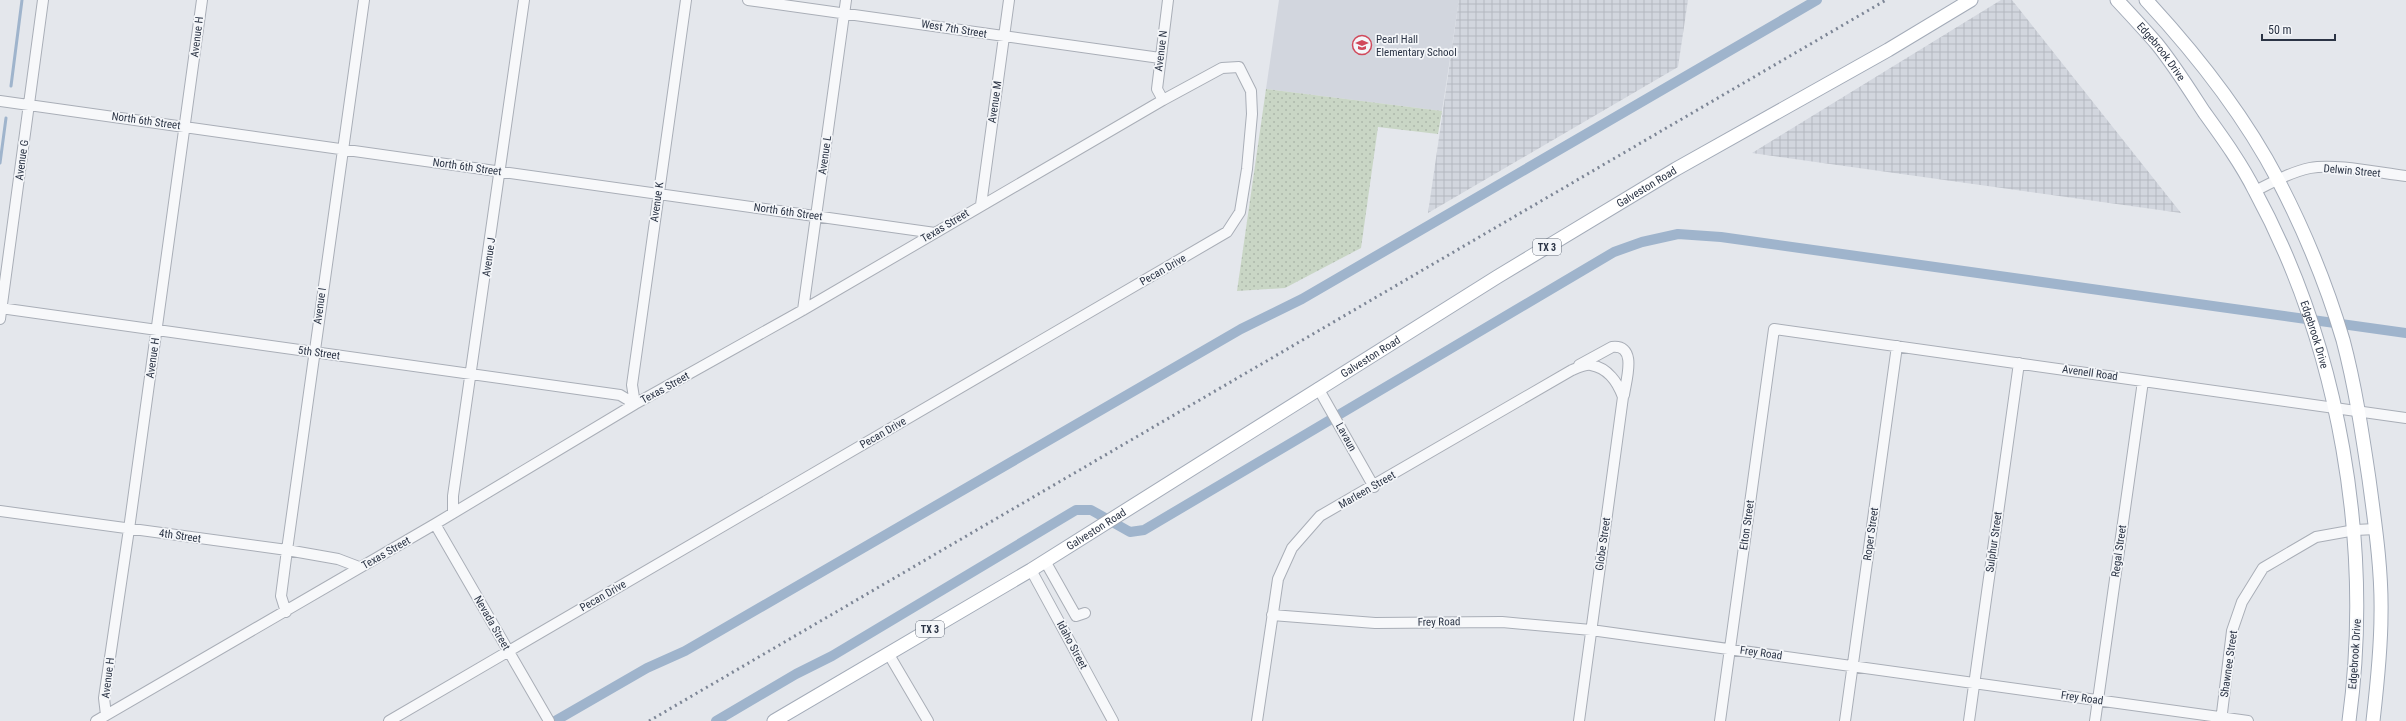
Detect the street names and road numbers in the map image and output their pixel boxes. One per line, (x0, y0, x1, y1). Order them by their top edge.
street label: Avenue H (188, 16, 206, 58)
street label: West 7th Street (920, 17, 988, 41)
street label: Edgebrook Drive (2134, 20, 2188, 83)
street label: Avenue N (1152, 30, 1170, 72)
street label: Avenue M (986, 80, 1004, 124)
street label: North 6th Street (111, 110, 181, 132)
street label: Avenue L (816, 135, 834, 175)
street label: Avenue G (13, 139, 31, 181)
street label: North 6th Street (432, 156, 502, 178)
street label: Delwin Street (2323, 162, 2381, 180)
street label: Galveston Road (1614, 164, 1679, 210)
street label: Avenue K (648, 181, 666, 223)
street label: North 6th Street (753, 201, 823, 223)
street label: Texas Street (919, 207, 971, 245)
street label: Avenue J (480, 237, 498, 277)
road number: TX 3 (1533, 239, 1561, 255)
street label: Pecan Drive (1138, 252, 1188, 288)
street label: Avenue I (311, 287, 329, 325)
street label: Edgebrook Drive (2298, 299, 2331, 370)
street label: Galveston Road (1338, 333, 1403, 380)
street label: Avenue H (144, 337, 162, 379)
street label: 5th Street (297, 344, 341, 362)
street label: Avenell Road (2061, 363, 2119, 383)
street label: Texas Street (638, 369, 692, 407)
street label: Pecan Drive (858, 415, 908, 451)
street label: Lavaun (1333, 420, 1359, 454)
street label: Marleen Street (1336, 469, 1398, 511)
street label: Elton Street (1737, 499, 1757, 551)
street label: Galveston Road (1064, 506, 1128, 553)
street label: Roper Street (1861, 507, 1881, 561)
street label: Sulphur Street (1983, 511, 2005, 573)
street label: Globe Street (1593, 517, 1613, 571)
street label: Regal Street (2109, 524, 2129, 578)
street label: 4th Street (158, 527, 202, 545)
street label: Texas Street (359, 534, 413, 572)
street label: Pecan Drive (578, 578, 628, 614)
street label: Nevada Street (471, 593, 513, 653)
street label: Frey Road (1418, 615, 1460, 629)
street label: Edgebrook Drive (2346, 618, 2364, 690)
street label: Idaho Street (1054, 619, 1090, 671)
road number: TX 3 (916, 621, 944, 637)
street label: Shawnee Street (2218, 630, 2240, 698)
street label: Frey Road (1739, 644, 1783, 662)
street label: Avenue H (99, 657, 117, 699)
street label: Frey Road (2060, 689, 2104, 707)

